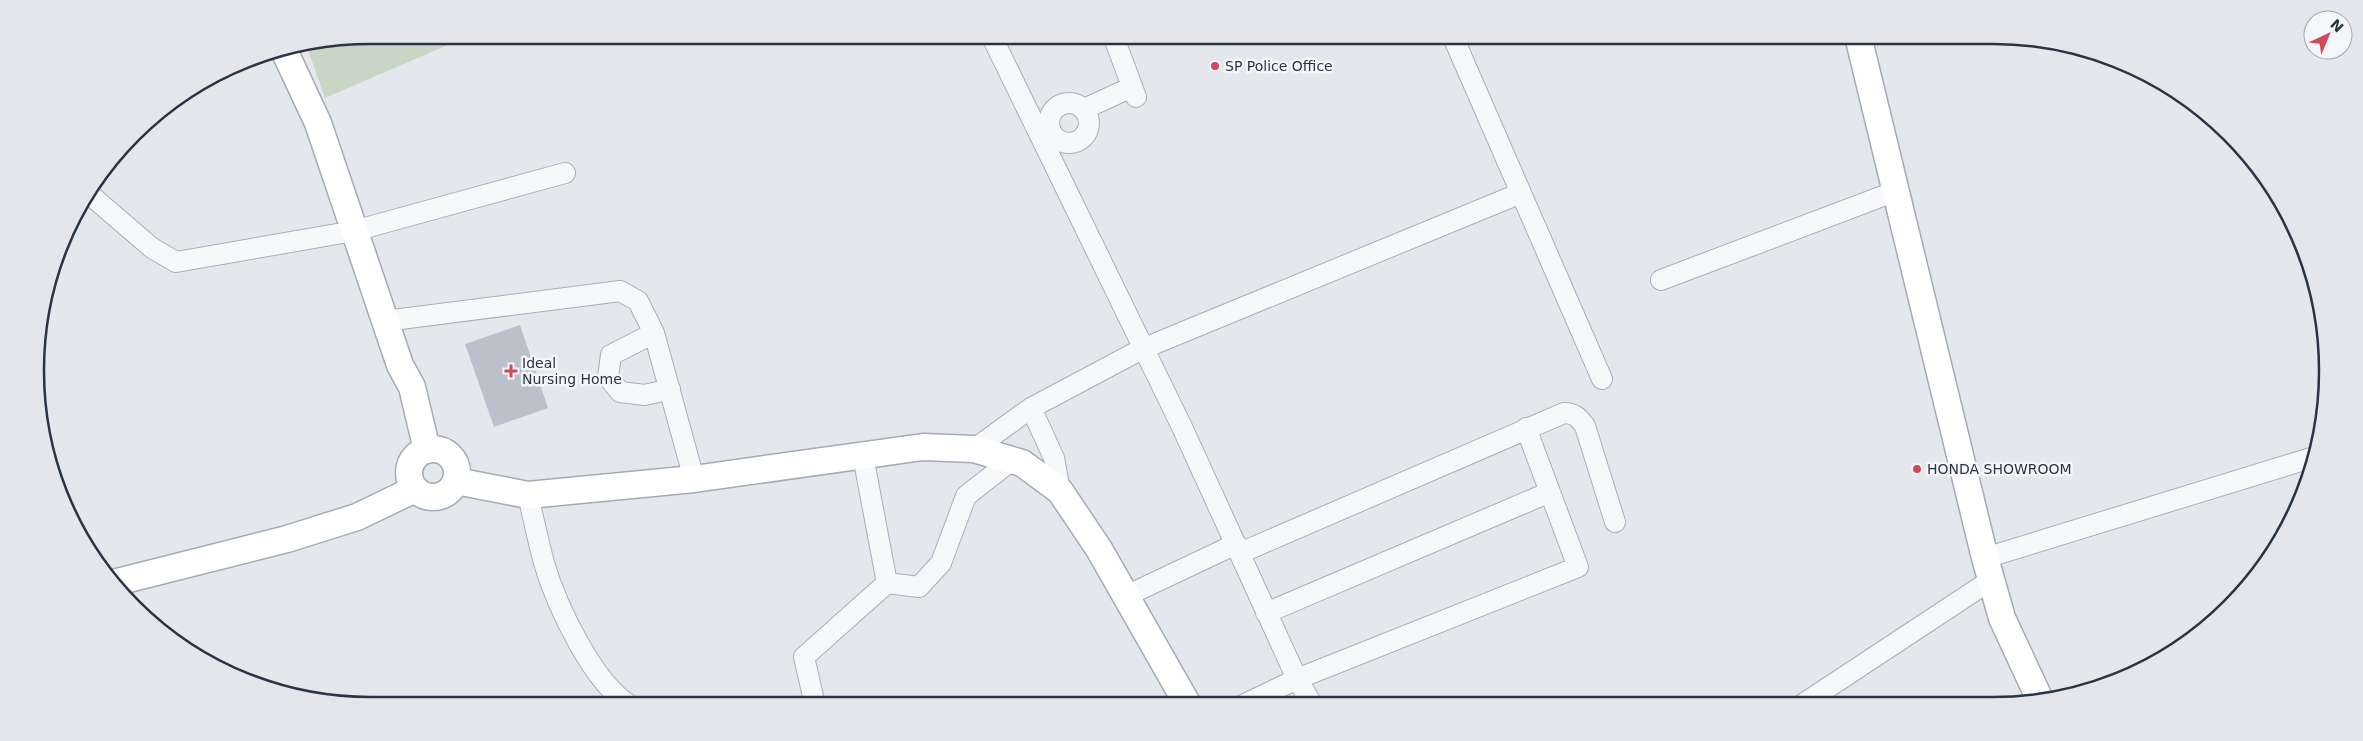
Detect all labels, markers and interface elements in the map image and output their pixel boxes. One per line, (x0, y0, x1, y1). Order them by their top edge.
north arrow (2303, 10, 2353, 60)
text: N (2327, 16, 2347, 35)
place label: SP Police Office (1225, 58, 1333, 74)
marker: SP Police Office (1209, 60, 1221, 72)
place label: Ideal Nursing Home (522, 355, 622, 387)
marker: Ideal Nursing Home (504, 364, 518, 378)
place label: HONDA SHOWROOM (1927, 461, 2072, 477)
marker: HONDA SHOWROOM (1911, 463, 1923, 475)

